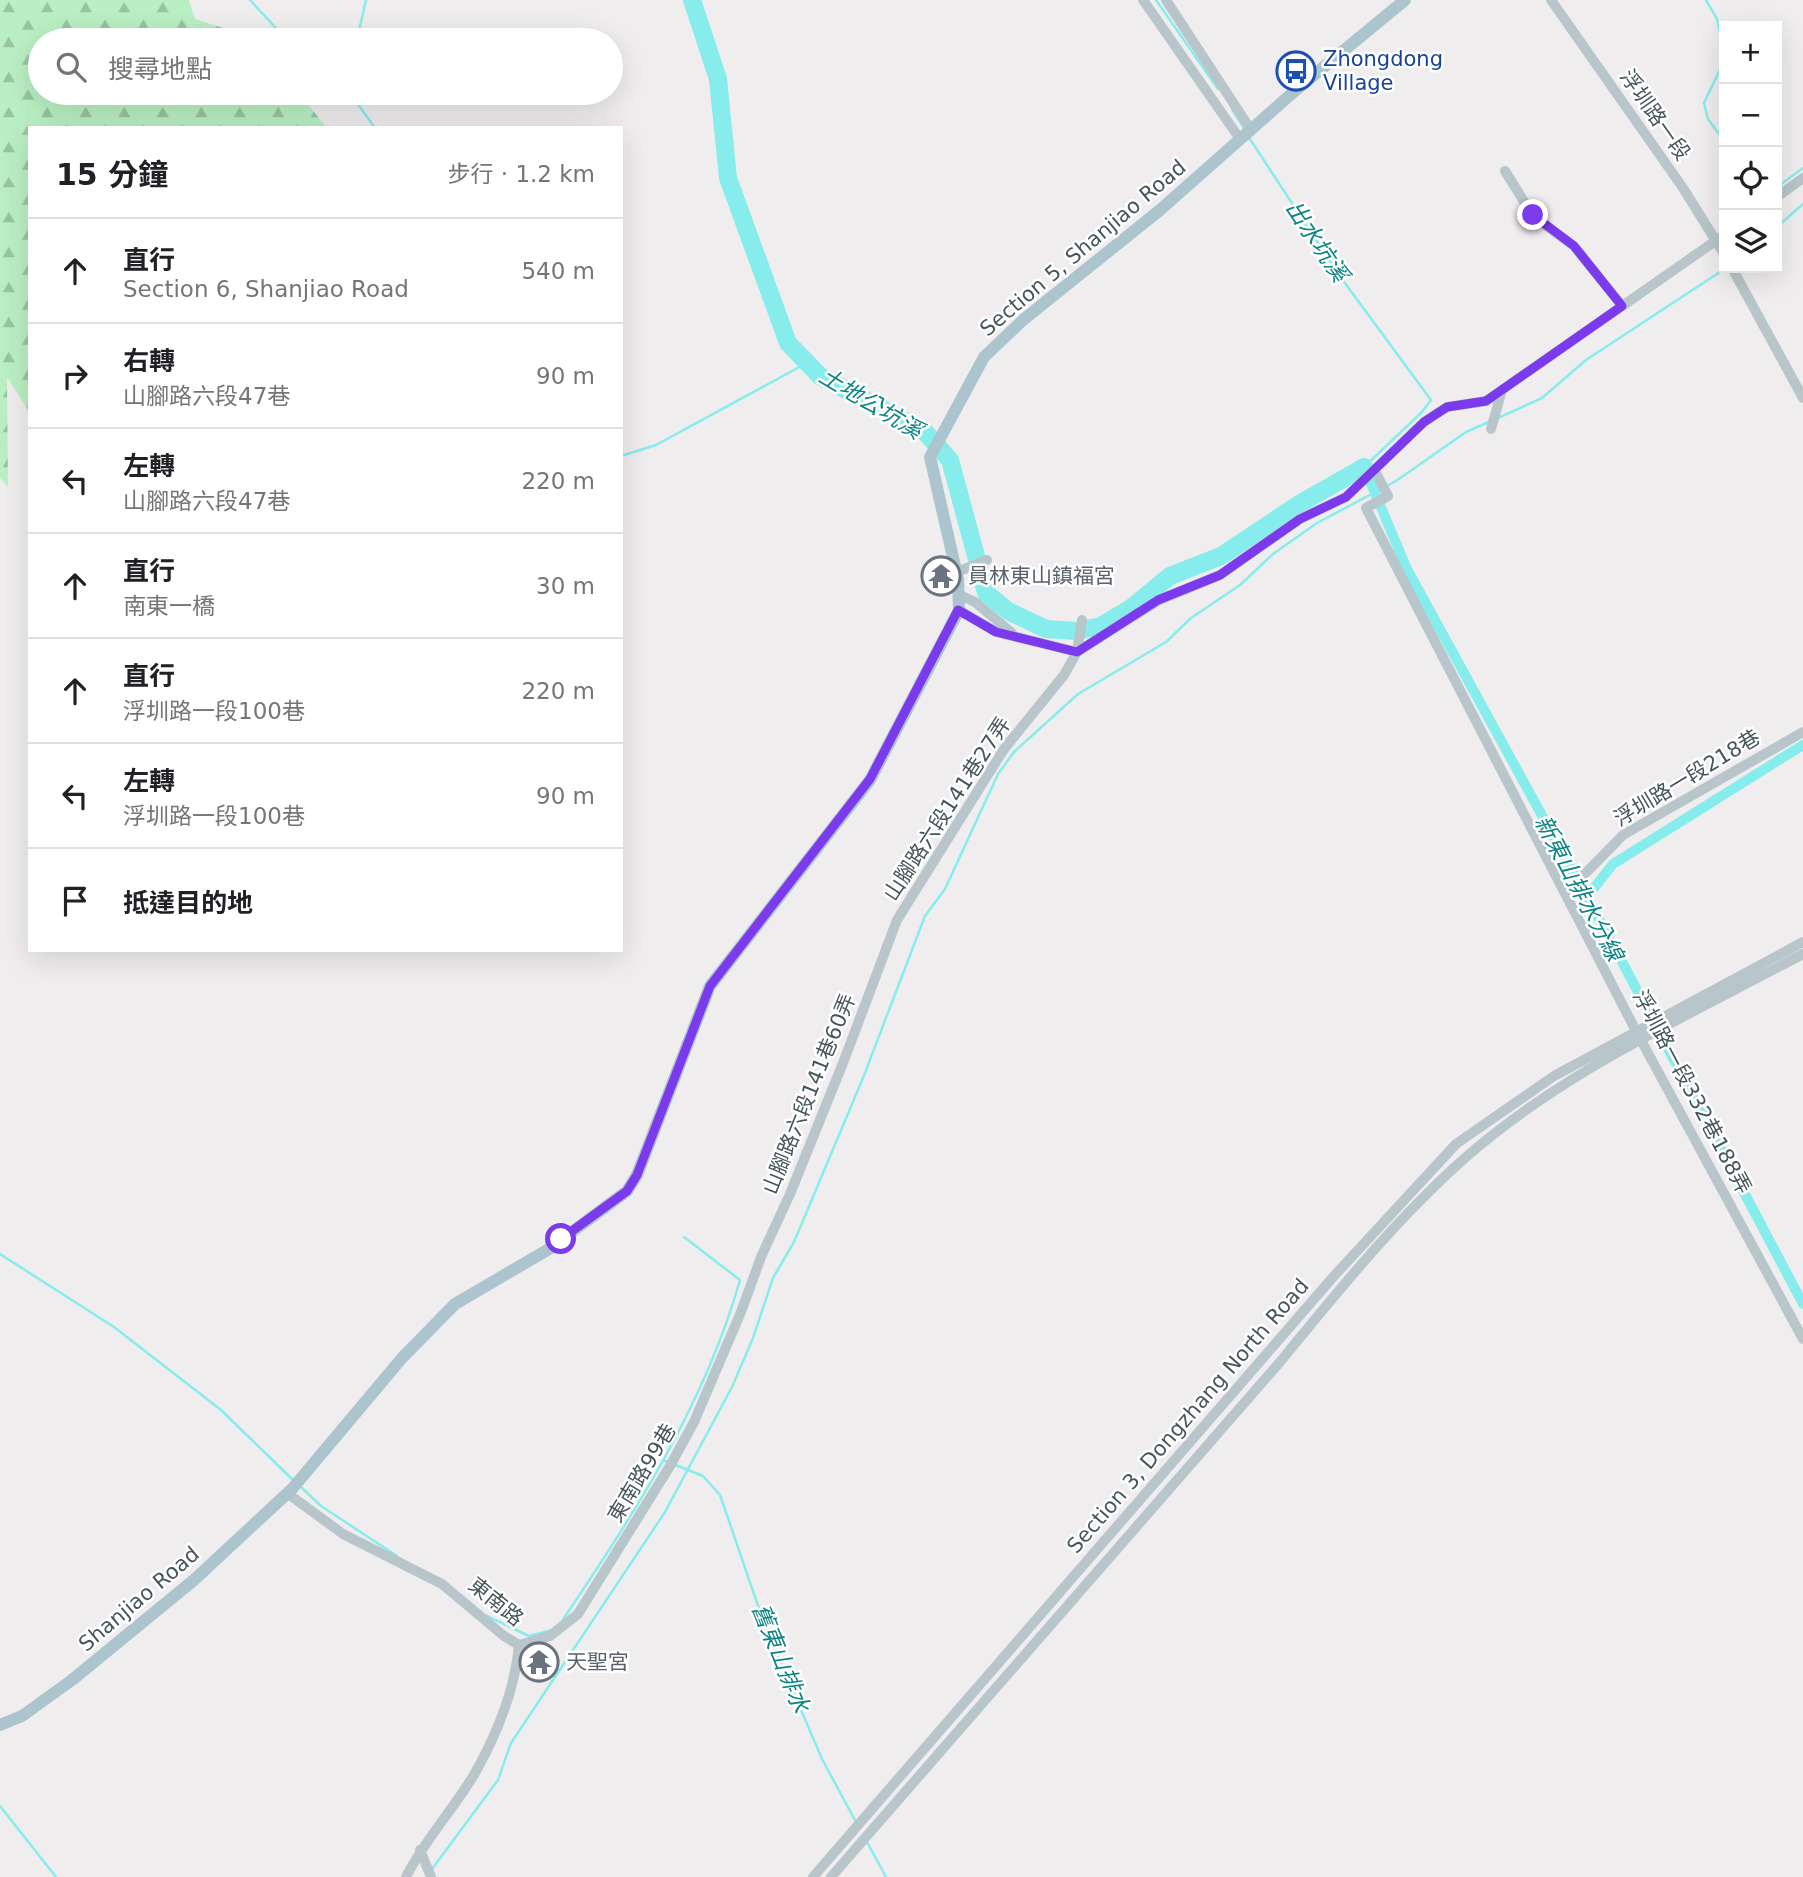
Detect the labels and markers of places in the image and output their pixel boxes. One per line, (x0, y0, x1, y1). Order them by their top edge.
place label: Zhongdong Village (1323, 47, 1443, 95)
bus stop icon: Zhongdong Village (1275, 50, 1317, 92)
temple icon: 員林東山鎮福宮 (920, 555, 962, 597)
place label: 員林東山鎮福宮 (968, 564, 1115, 588)
temple icon: 天聖宮 (518, 1641, 560, 1683)
place label: 天聖宮 (566, 1650, 629, 1674)

